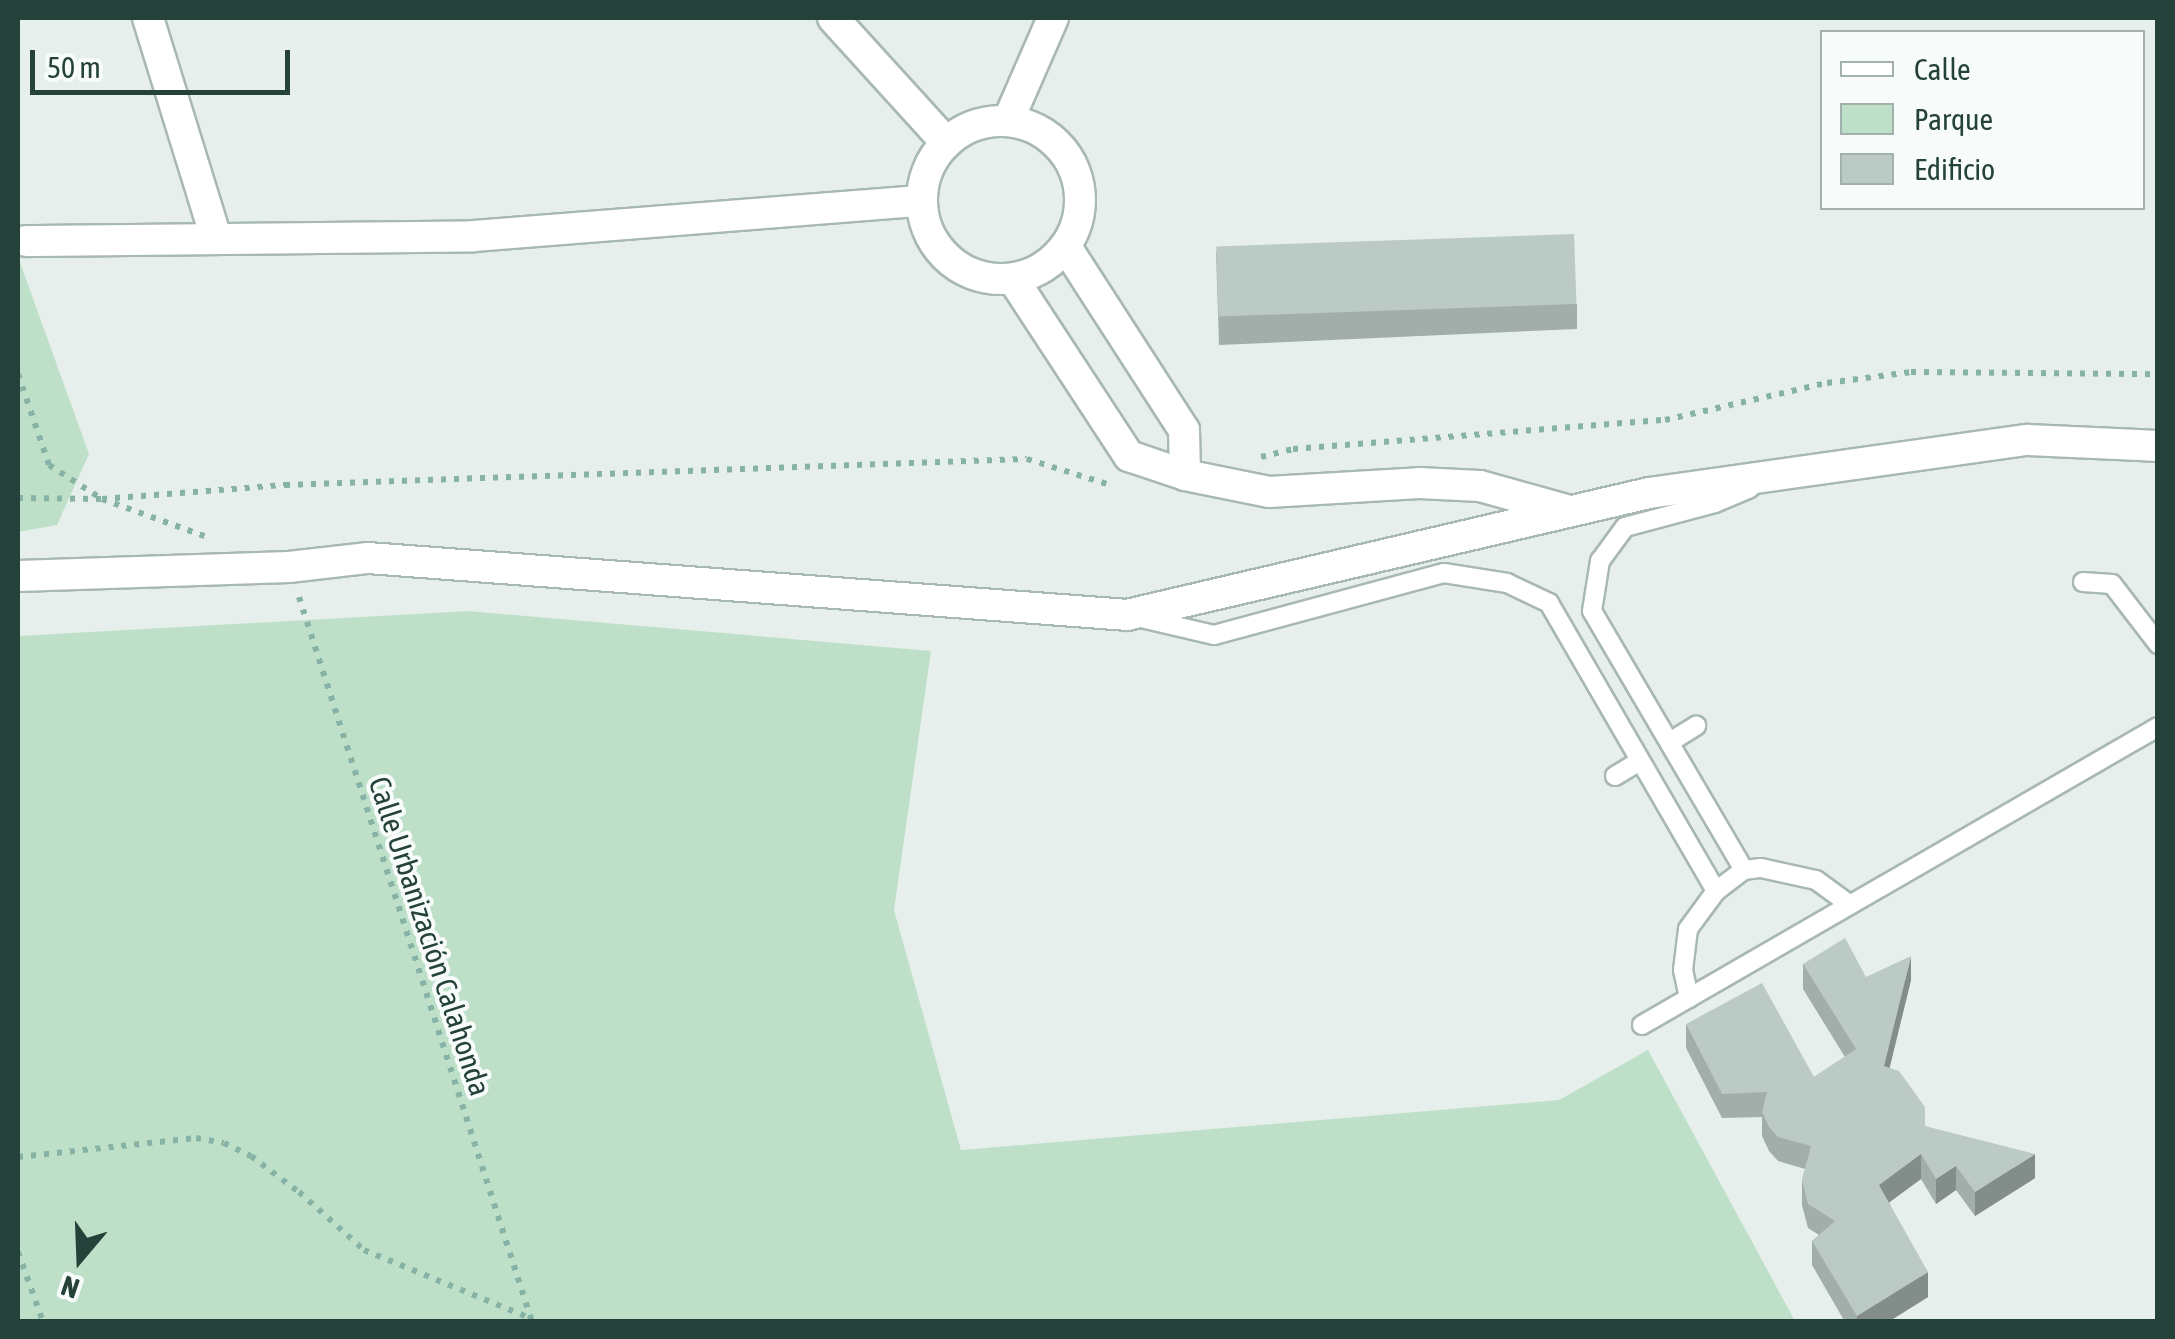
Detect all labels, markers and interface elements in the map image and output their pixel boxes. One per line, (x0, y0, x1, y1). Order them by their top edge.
scale bar (35, 30, 295, 92)
legend (1820, 30, 2145, 210)
text: 50 m (47, 50, 101, 84)
text: Calle (1914, 52, 1971, 86)
text: Parque (1914, 102, 1993, 136)
text: Edificio (1914, 152, 1995, 186)
street label: Calle Urbanización Calahonda (361, 772, 499, 1100)
north arrow (30, 1209, 130, 1309)
text: N (57, 1270, 83, 1305)

